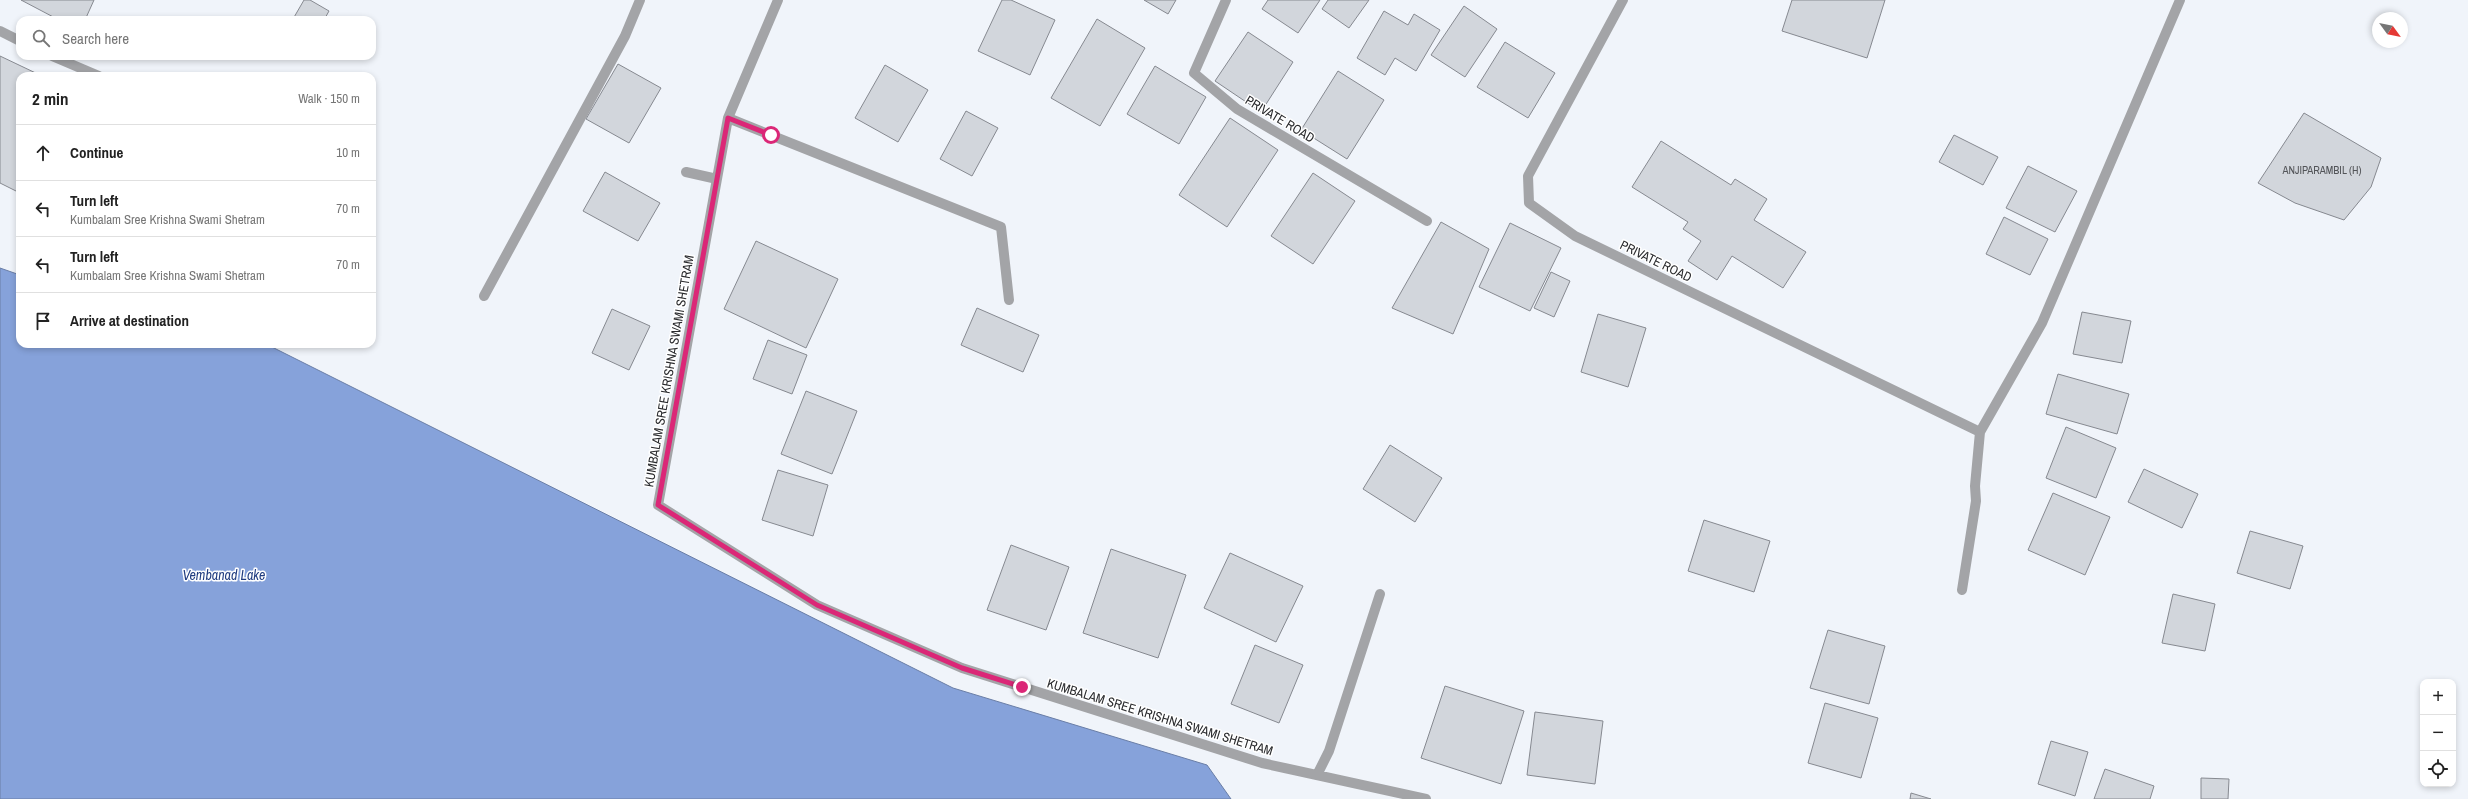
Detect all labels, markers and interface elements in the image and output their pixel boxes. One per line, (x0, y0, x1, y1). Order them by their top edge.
north arrow (2372, 12, 2408, 48)
search box (16, 16, 376, 60)
icon: search (30, 27, 52, 49)
text: Search here (62, 28, 129, 49)
text: 2 min (32, 87, 68, 110)
text: Walk · 150 m (298, 90, 360, 107)
street label: PRIVATE ROAD (1242, 92, 1318, 146)
route start (762, 126, 780, 144)
icon: ahead (32, 142, 54, 164)
text: Continue (70, 142, 123, 163)
text: 10 m (336, 144, 360, 161)
house number: ANJIPARAMBIL (H) (2281, 163, 2362, 177)
text: Turn left (70, 190, 118, 211)
icon: left (32, 198, 54, 220)
text: 70 m (336, 200, 360, 217)
text: Kumbalam Sree Krishna Swami Shetram (70, 211, 265, 228)
street label: PRIVATE ROAD (1617, 236, 1695, 286)
text: Turn left (70, 246, 118, 267)
icon: left (32, 254, 54, 276)
street label: KUMBALAM SREE KRISHNA SWAMI SHETRAM (640, 254, 698, 488)
text: 70 m (336, 256, 360, 273)
text: Kumbalam Sree Krishna Swami Shetram (70, 267, 265, 284)
icon: arrive (32, 310, 54, 332)
text: Arrive at destination (70, 310, 189, 331)
water label: Vembanad Lake (183, 566, 265, 584)
street label: KUMBALAM SREE KRISHNA SWAMI SHETRAM (1045, 674, 1275, 760)
route end (1013, 678, 1031, 696)
map controls (2420, 679, 2456, 787)
button: + (2420, 679, 2456, 715)
button: − (2420, 715, 2456, 751)
button: locate (2420, 751, 2456, 787)

